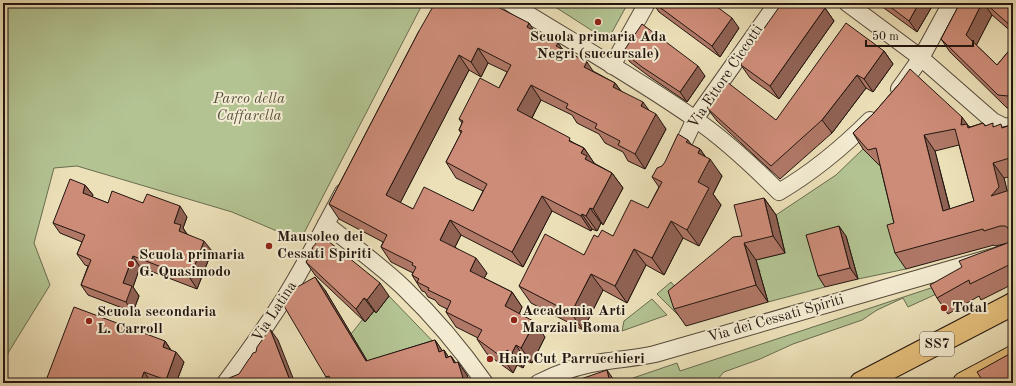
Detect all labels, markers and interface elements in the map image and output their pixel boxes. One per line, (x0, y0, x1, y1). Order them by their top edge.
marker: Scuola primaria Ada Negri (succursale) (593, 17, 603, 27)
scale bar (866, 22, 973, 48)
street label: Via Ettore Ciccotti (686, 23, 766, 131)
place label: Scuola primaria Ada Negri (succursale) (530, 30, 667, 62)
text: 50 m (872, 30, 899, 43)
park label: Parco della Caffarella (212, 92, 285, 124)
place label: Mausoleo dei Cessati Spiriti (277, 230, 371, 262)
marker: Mausoleo dei Cessati Spiriti (264, 241, 274, 251)
place label: Scuola primaria G. Quasimodo (139, 248, 245, 280)
marker: Scuola primaria G. Quasimodo (126, 259, 136, 269)
street label: Via Latina (250, 279, 300, 345)
street label: Via dei Cessati Spiriti (706, 292, 846, 346)
place label: Total (952, 301, 987, 316)
marker: Total (939, 303, 949, 313)
place label: Accademia Arti Marziali Roma (522, 304, 626, 336)
place label: Scuola secondaria L. Carroll (97, 305, 217, 337)
marker: Accademia Arti Marziali Roma (509, 315, 519, 325)
marker: Scuola secondaria L. Carroll (84, 316, 94, 326)
road number: SS7 (920, 332, 954, 356)
place label: Hair Cut Parrucchieri (498, 352, 645, 367)
marker: Hair Cut Parrucchieri (485, 354, 495, 364)

